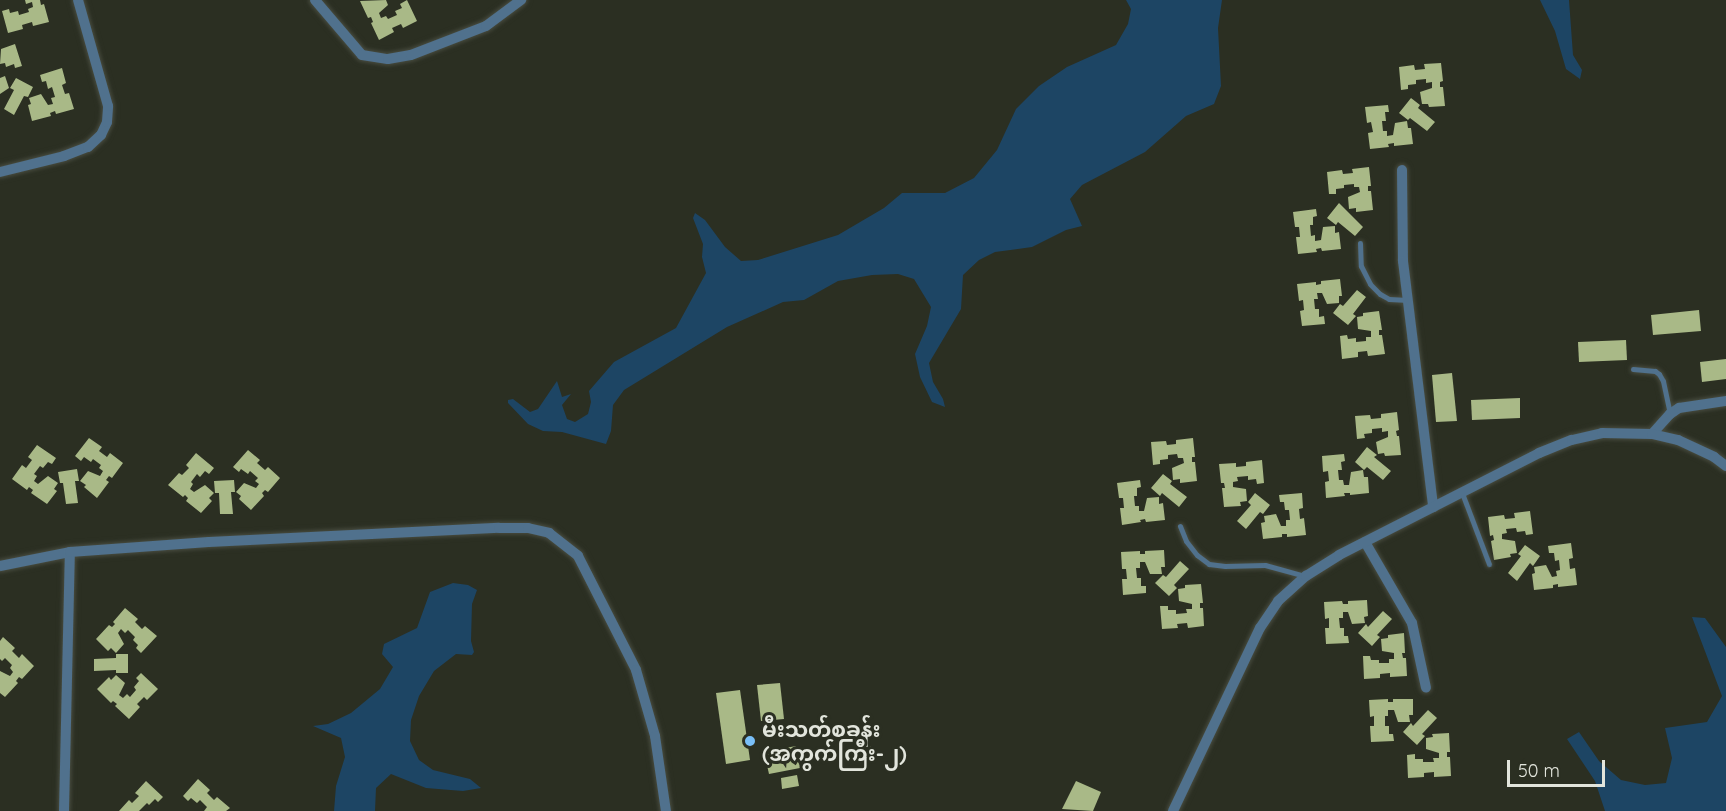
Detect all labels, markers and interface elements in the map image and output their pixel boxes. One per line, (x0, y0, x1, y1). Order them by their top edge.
place label: မီးသတ်စခန်း (အကွက်ကြီး-၂) (762, 716, 907, 766)
marker: မီးသတ်စခန်း (အကွက်ကြီး-၂) (743, 734, 757, 748)
scale bar (1510, 748, 1608, 786)
text: 50 m (1518, 759, 1560, 782)

